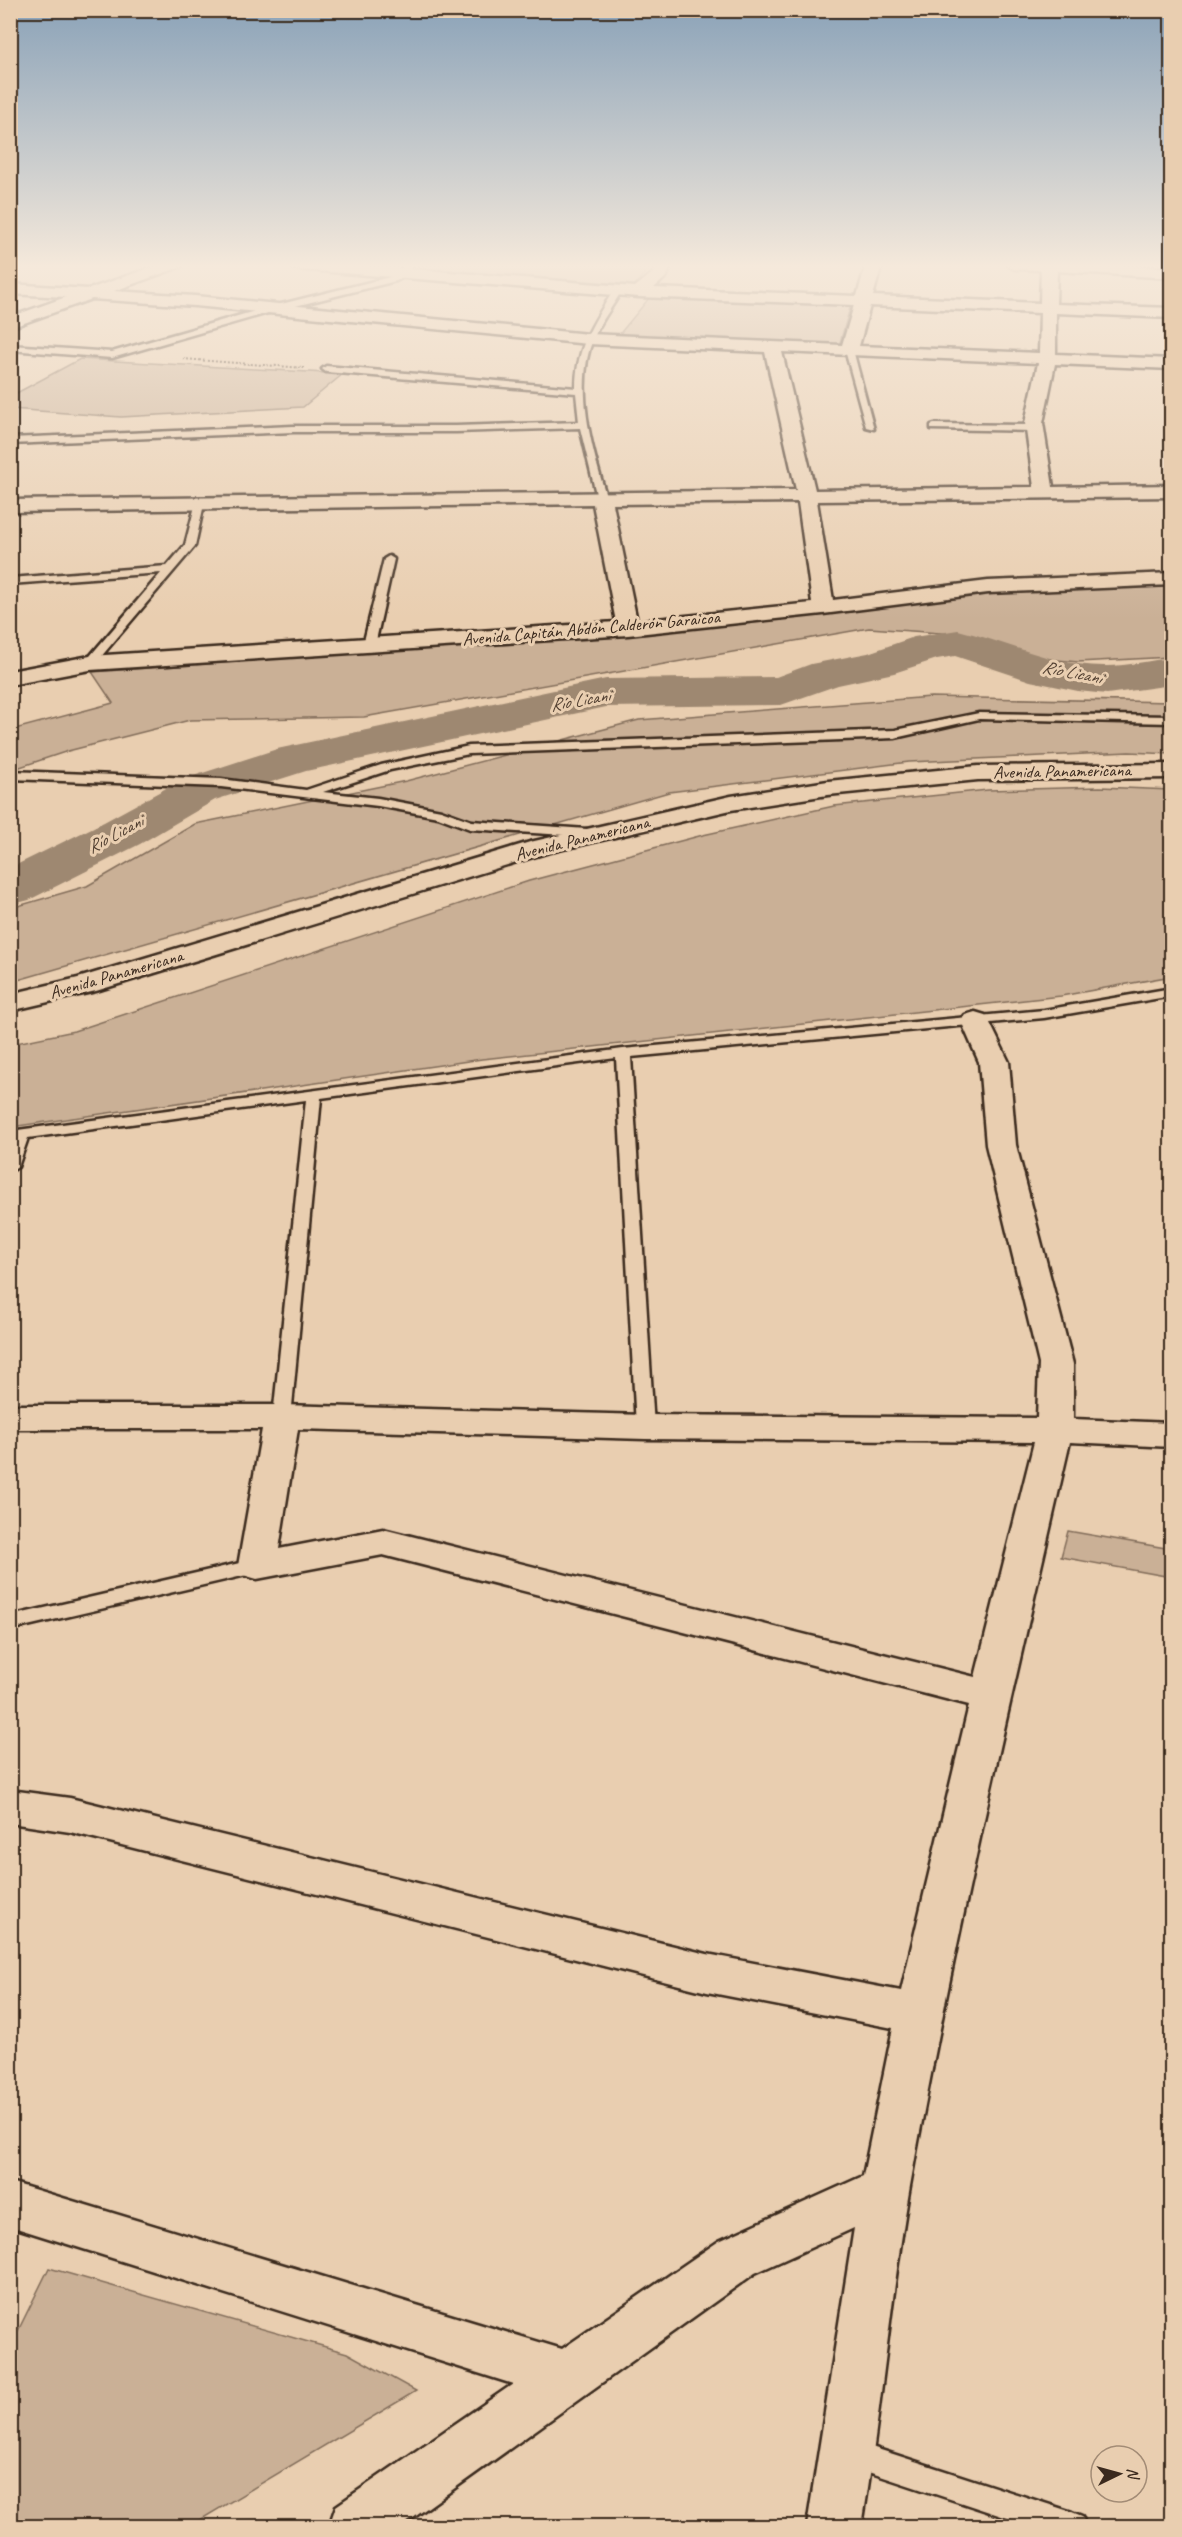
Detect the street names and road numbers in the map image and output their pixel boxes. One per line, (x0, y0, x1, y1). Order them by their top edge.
street label: Avenida Capitán Abdón Calderón Garaicoa (461, 606, 722, 650)
street label: Avenida Panamericana (993, 759, 1133, 783)
street label: Avenida Panamericana (513, 810, 653, 865)
street label: Avenida Panamericana (47, 944, 187, 1004)

